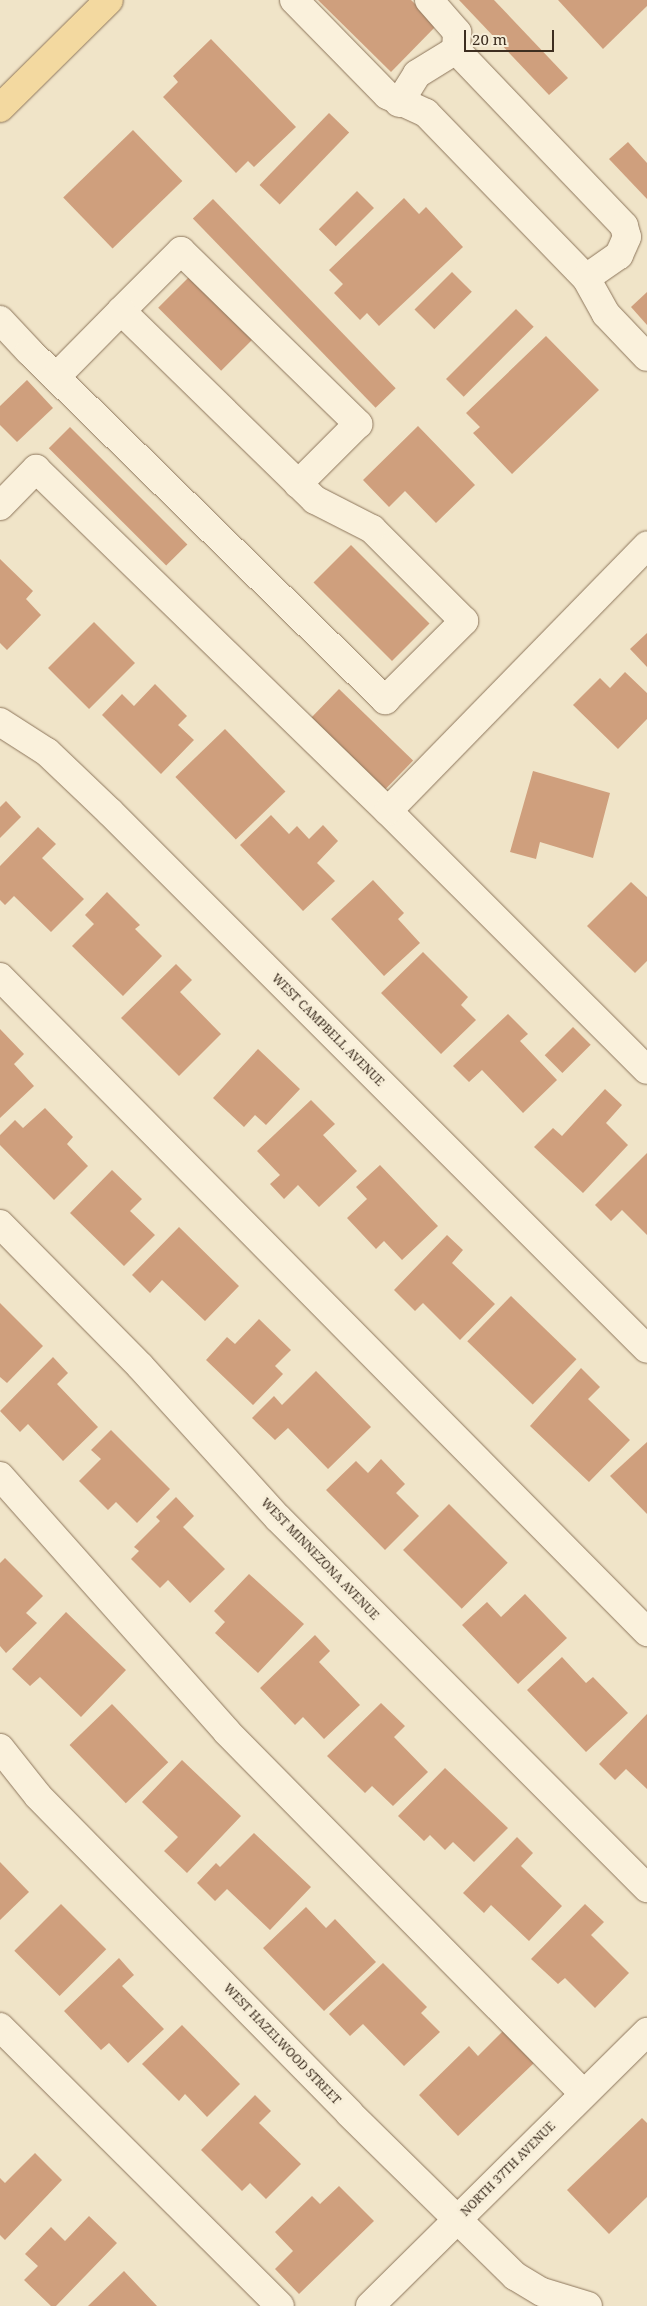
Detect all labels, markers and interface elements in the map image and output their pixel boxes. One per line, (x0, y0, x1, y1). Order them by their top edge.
scale bar (467, 20, 557, 52)
text: 20 m (472, 29, 507, 49)
street label: WEST CAMPBELL AVENUE (269, 971, 387, 1089)
street label: WEST MINNEZONA AVENUE (258, 1495, 382, 1623)
street label: WEST HAZELWOOD STREET (221, 1981, 343, 2107)
street label: NORTH 37TH AVENUE (458, 2119, 558, 2219)

